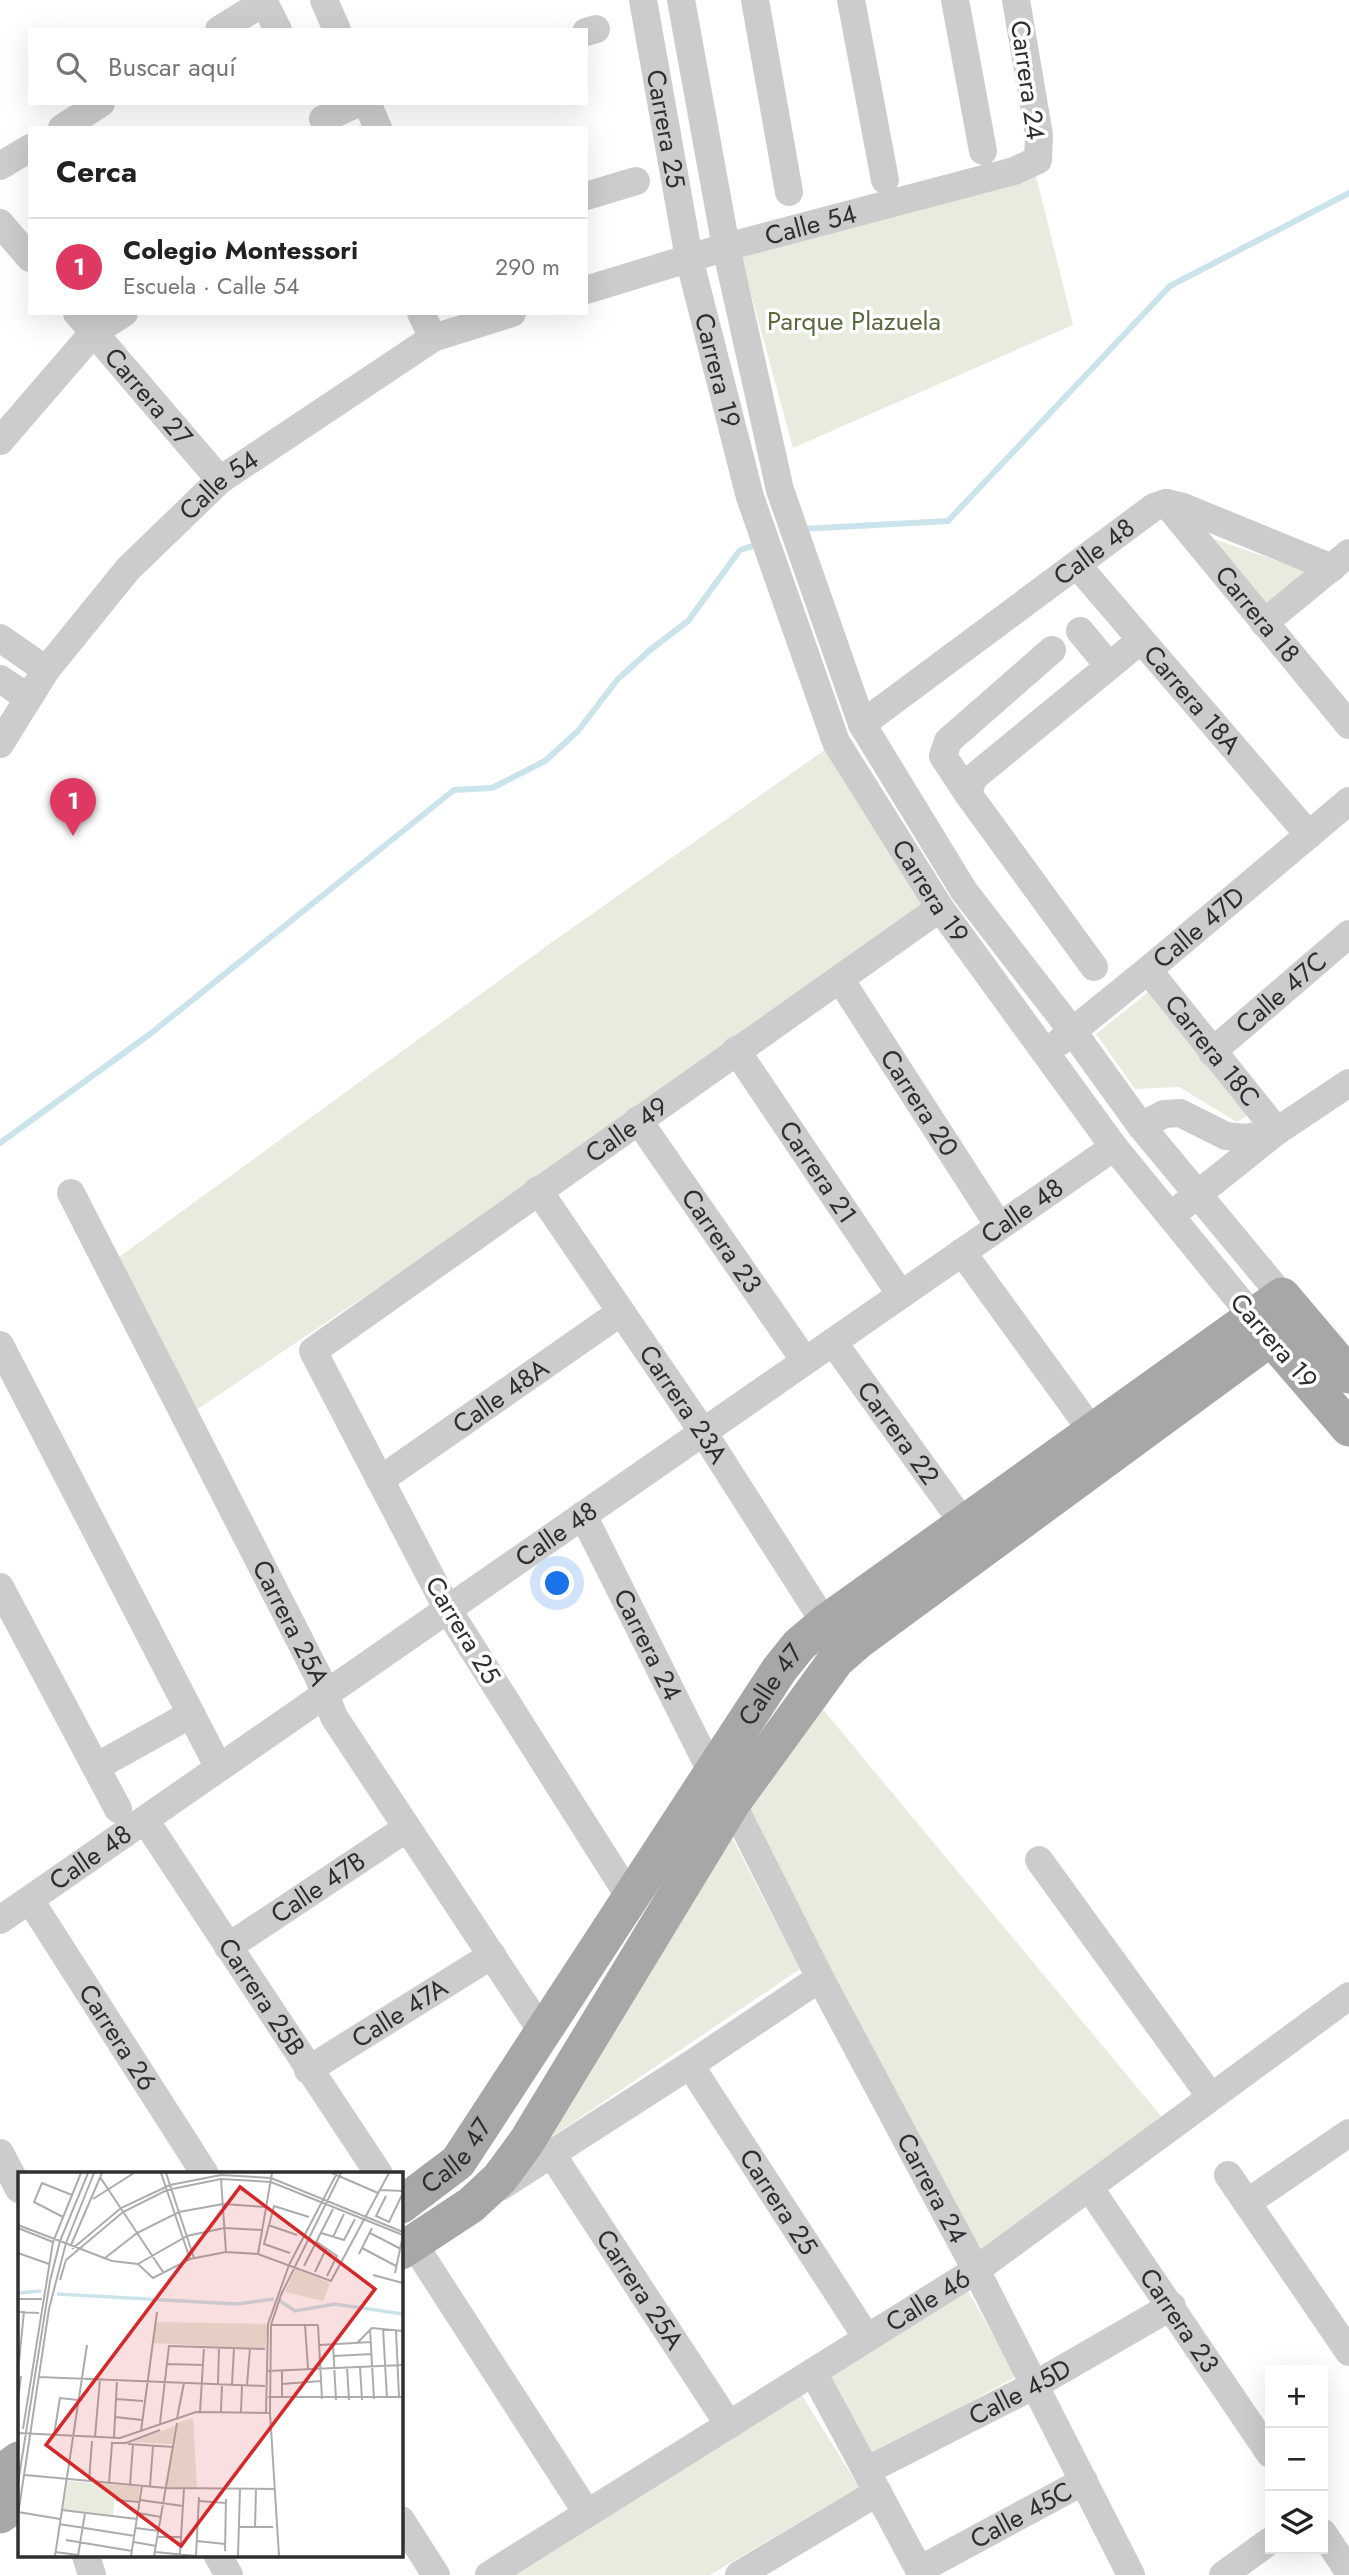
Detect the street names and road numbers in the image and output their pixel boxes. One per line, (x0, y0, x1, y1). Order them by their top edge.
street label: Carrera 24 (1001, 18, 1055, 142)
street label: Carrera 25 (637, 67, 695, 191)
street label: Calle 54 (761, 194, 861, 255)
street label: Carrera 19 (685, 309, 751, 432)
street label: Carrera 27 (95, 339, 202, 454)
street label: Calle 54 (170, 441, 266, 529)
street label: Calle 48 (1045, 509, 1143, 595)
street label: Carrera 18 (1206, 557, 1309, 671)
street label: Carrera 18A (1135, 636, 1251, 763)
street label: Carrera 19 (883, 832, 978, 951)
street label: Calle 47D (1144, 878, 1253, 977)
street label: Calle 47C (1227, 942, 1335, 1043)
street label: Carrera 18C (1156, 986, 1269, 1115)
street label: Carrera 20 (871, 1042, 968, 1164)
street label: Calle 49 (577, 1087, 676, 1172)
street label: Carrera 21 (770, 1113, 867, 1231)
street label: Calle 48 (973, 1169, 1071, 1253)
street label: Carrera 23 (672, 1181, 771, 1301)
street label: Carrera 19 (1221, 1284, 1327, 1398)
street label: Carrera 23A (630, 1337, 738, 1472)
street label: Calle 48A (445, 1349, 557, 1443)
street label: Carrera 22 (848, 1373, 949, 1493)
street label: Calle 48 (507, 1492, 605, 1576)
street label: Carrera 25A (243, 1553, 339, 1692)
street label: Carrera 25 (416, 1569, 510, 1691)
street label: Carrera 24 (604, 1582, 692, 1707)
street label: Calle 47 (729, 1635, 812, 1733)
street label: Calle 48 (41, 1815, 139, 1899)
street label: Calle 47B (263, 1842, 373, 1933)
street label: Carrera 25B (209, 1930, 315, 2063)
street label: Calle 47A (344, 1968, 456, 2057)
street label: Carrera 26 (69, 1976, 166, 2098)
street label: Calle 47 (413, 2110, 501, 2203)
street label: Carrera 24 (887, 2126, 977, 2250)
street label: Carrera 25 (730, 2141, 827, 2262)
street label: Carrera 25A (587, 2222, 694, 2358)
street label: Calle 46 (878, 2259, 978, 2341)
street label: Carrera 23 (1130, 2260, 1229, 2380)
street label: Calle 45D (962, 2349, 1078, 2435)
street label: Calle 45C (963, 2472, 1079, 2558)

